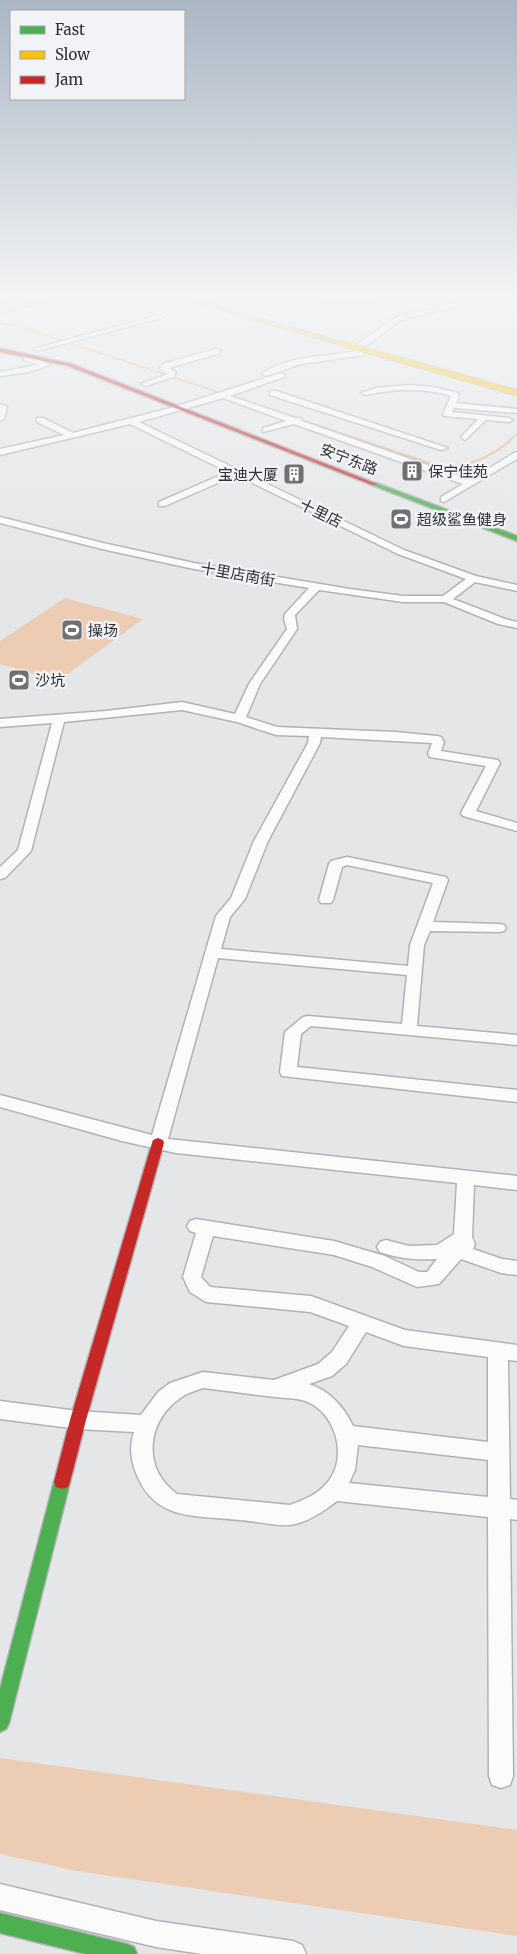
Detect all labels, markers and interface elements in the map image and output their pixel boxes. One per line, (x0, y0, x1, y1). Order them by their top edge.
legend (10, 10, 185, 100)
text: Fast (55, 20, 85, 39)
text: Slow (55, 45, 90, 64)
text: Jam (54, 70, 83, 89)
street label: 安宁东路 (318, 439, 380, 479)
building icon: 保宁佳苑 (400, 459, 424, 483)
building icon: 宝迪大厦 (282, 462, 306, 486)
place label: 保宁佳苑 (428, 462, 488, 481)
place label: 宝迪大厦 (218, 465, 278, 484)
street label: 十里店 (297, 495, 345, 531)
sports icon: 超级鲨鱼健身 (389, 507, 413, 531)
place label: 超级鲨鱼健身 (417, 510, 507, 529)
street label: 十里店南街 (199, 558, 277, 590)
sports icon: 操场 (60, 618, 84, 642)
place label: 操场 (88, 621, 118, 640)
sports icon: 沙坑 (7, 668, 31, 692)
place label: 沙坑 (35, 671, 65, 690)

